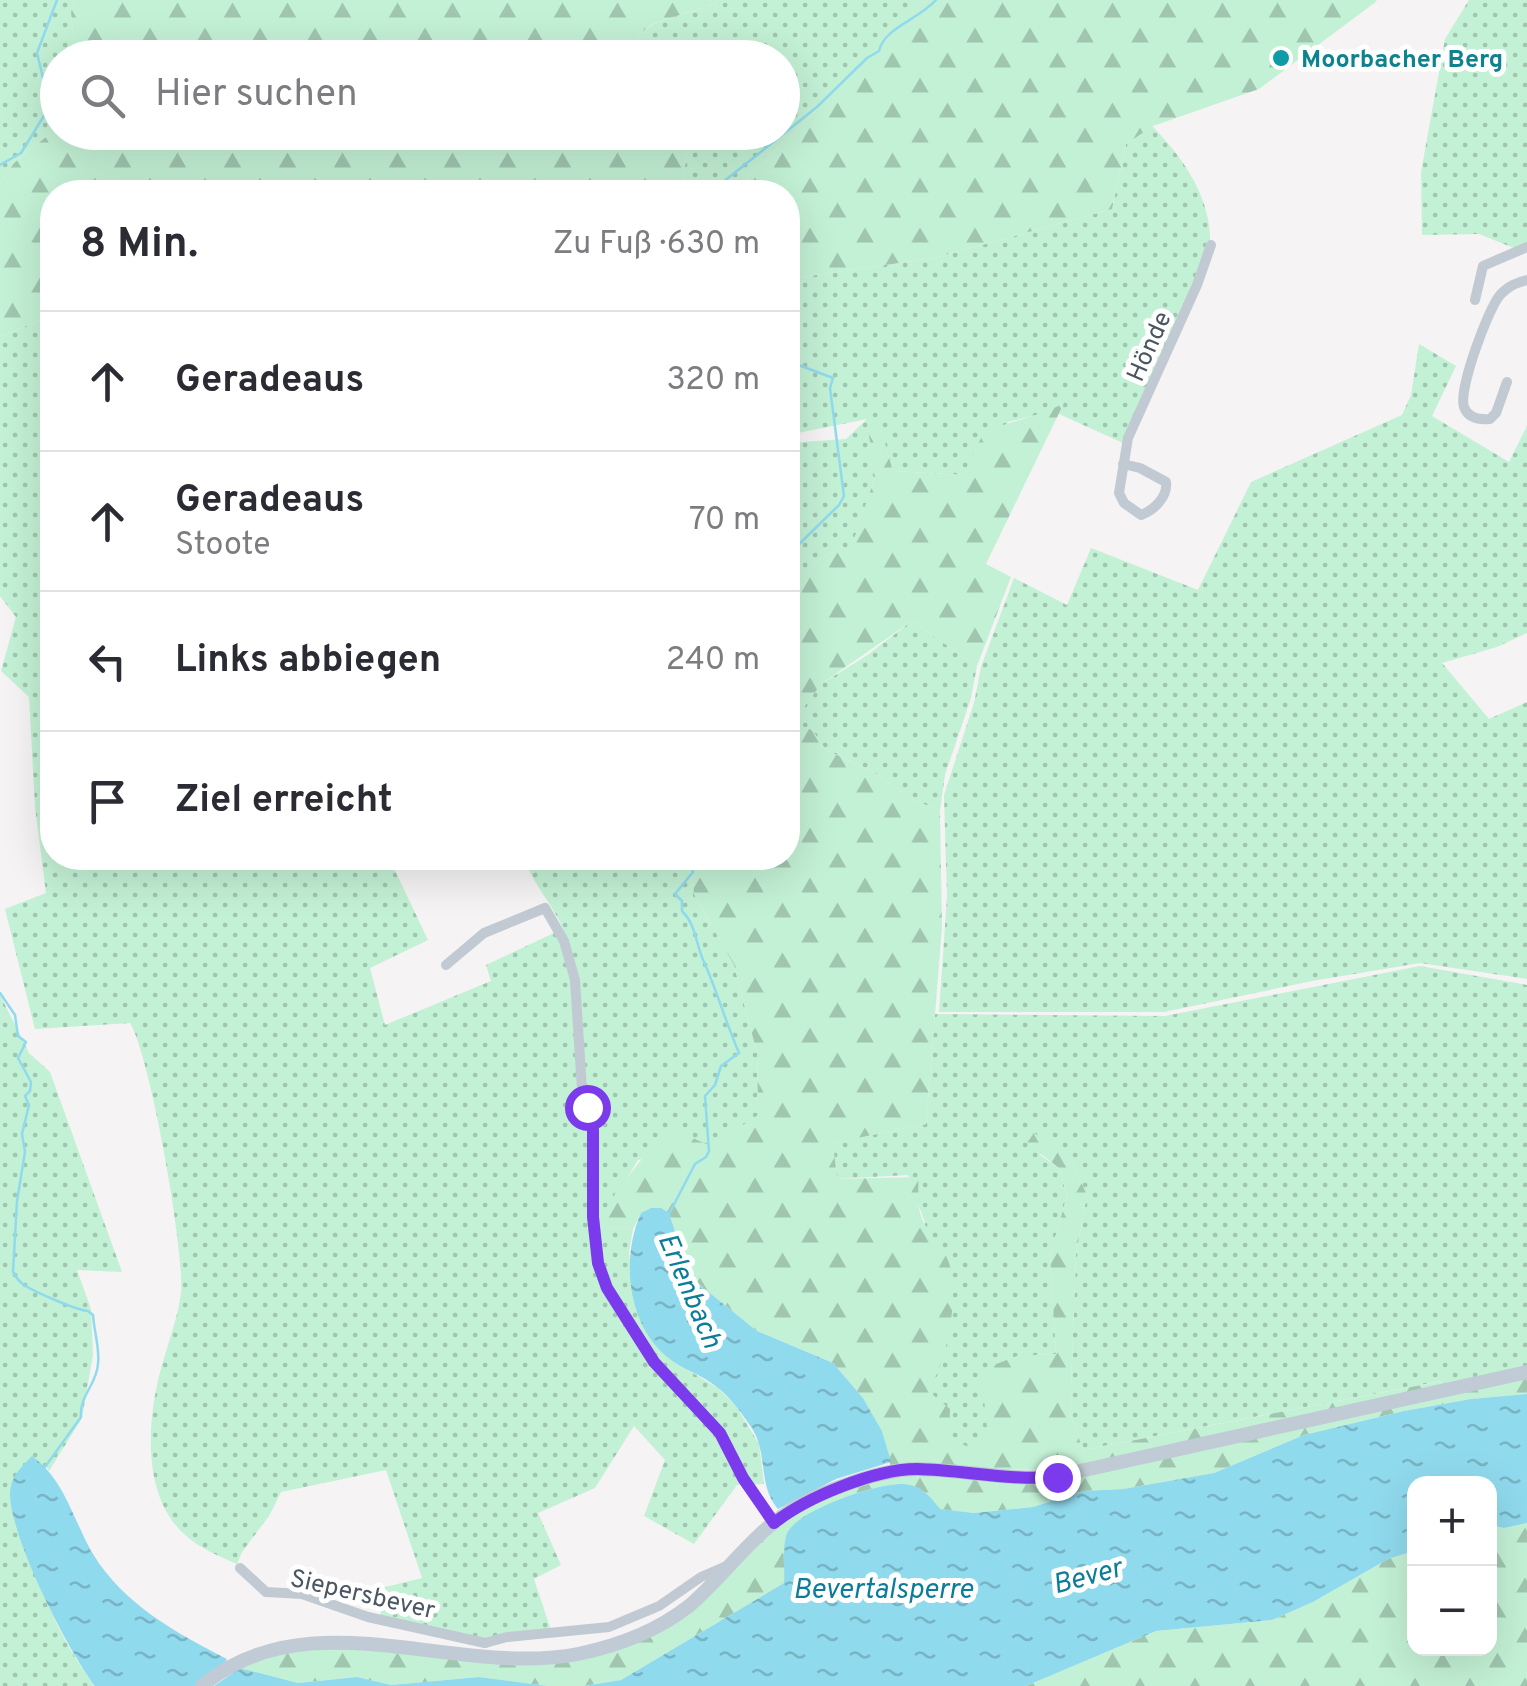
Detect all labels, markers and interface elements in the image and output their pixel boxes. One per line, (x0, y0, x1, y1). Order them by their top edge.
search box (40, 40, 800, 150)
place label: Moorbacher Berg (1301, 45, 1503, 77)
marker: Moorbacher Berg (1270, 47, 1292, 69)
icon: search (75, 68, 130, 123)
text: Hier suchen (155, 71, 358, 120)
text: 8 Min. (80, 219, 198, 272)
text: Zu Fuß · 630 m (553, 225, 760, 265)
street label: Hönde (1121, 307, 1180, 387)
icon: ahead (80, 354, 135, 409)
text: Geradeaus (175, 357, 364, 406)
text: 320 m (667, 361, 760, 401)
text: Geradeaus (175, 477, 364, 526)
icon: ahead (80, 494, 135, 549)
text: 70 m (689, 501, 760, 541)
text: Stoote (175, 526, 271, 566)
icon: left (80, 634, 135, 689)
text: Links abbiegen (175, 637, 441, 686)
text: 240 m (666, 641, 760, 681)
icon: arrive (80, 774, 135, 829)
text: Ziel erreicht (175, 777, 393, 826)
route start (565, 1085, 611, 1131)
water label: Erlenbach (648, 1228, 729, 1354)
route end (1035, 1455, 1081, 1501)
map controls (1407, 1476, 1497, 1656)
button: + (1407, 1476, 1497, 1566)
water label: Bever (1049, 1551, 1129, 1604)
street label: Siepersbever (287, 1564, 438, 1628)
button: − (1407, 1566, 1497, 1656)
water label: Bevertalsperre (793, 1573, 973, 1609)

